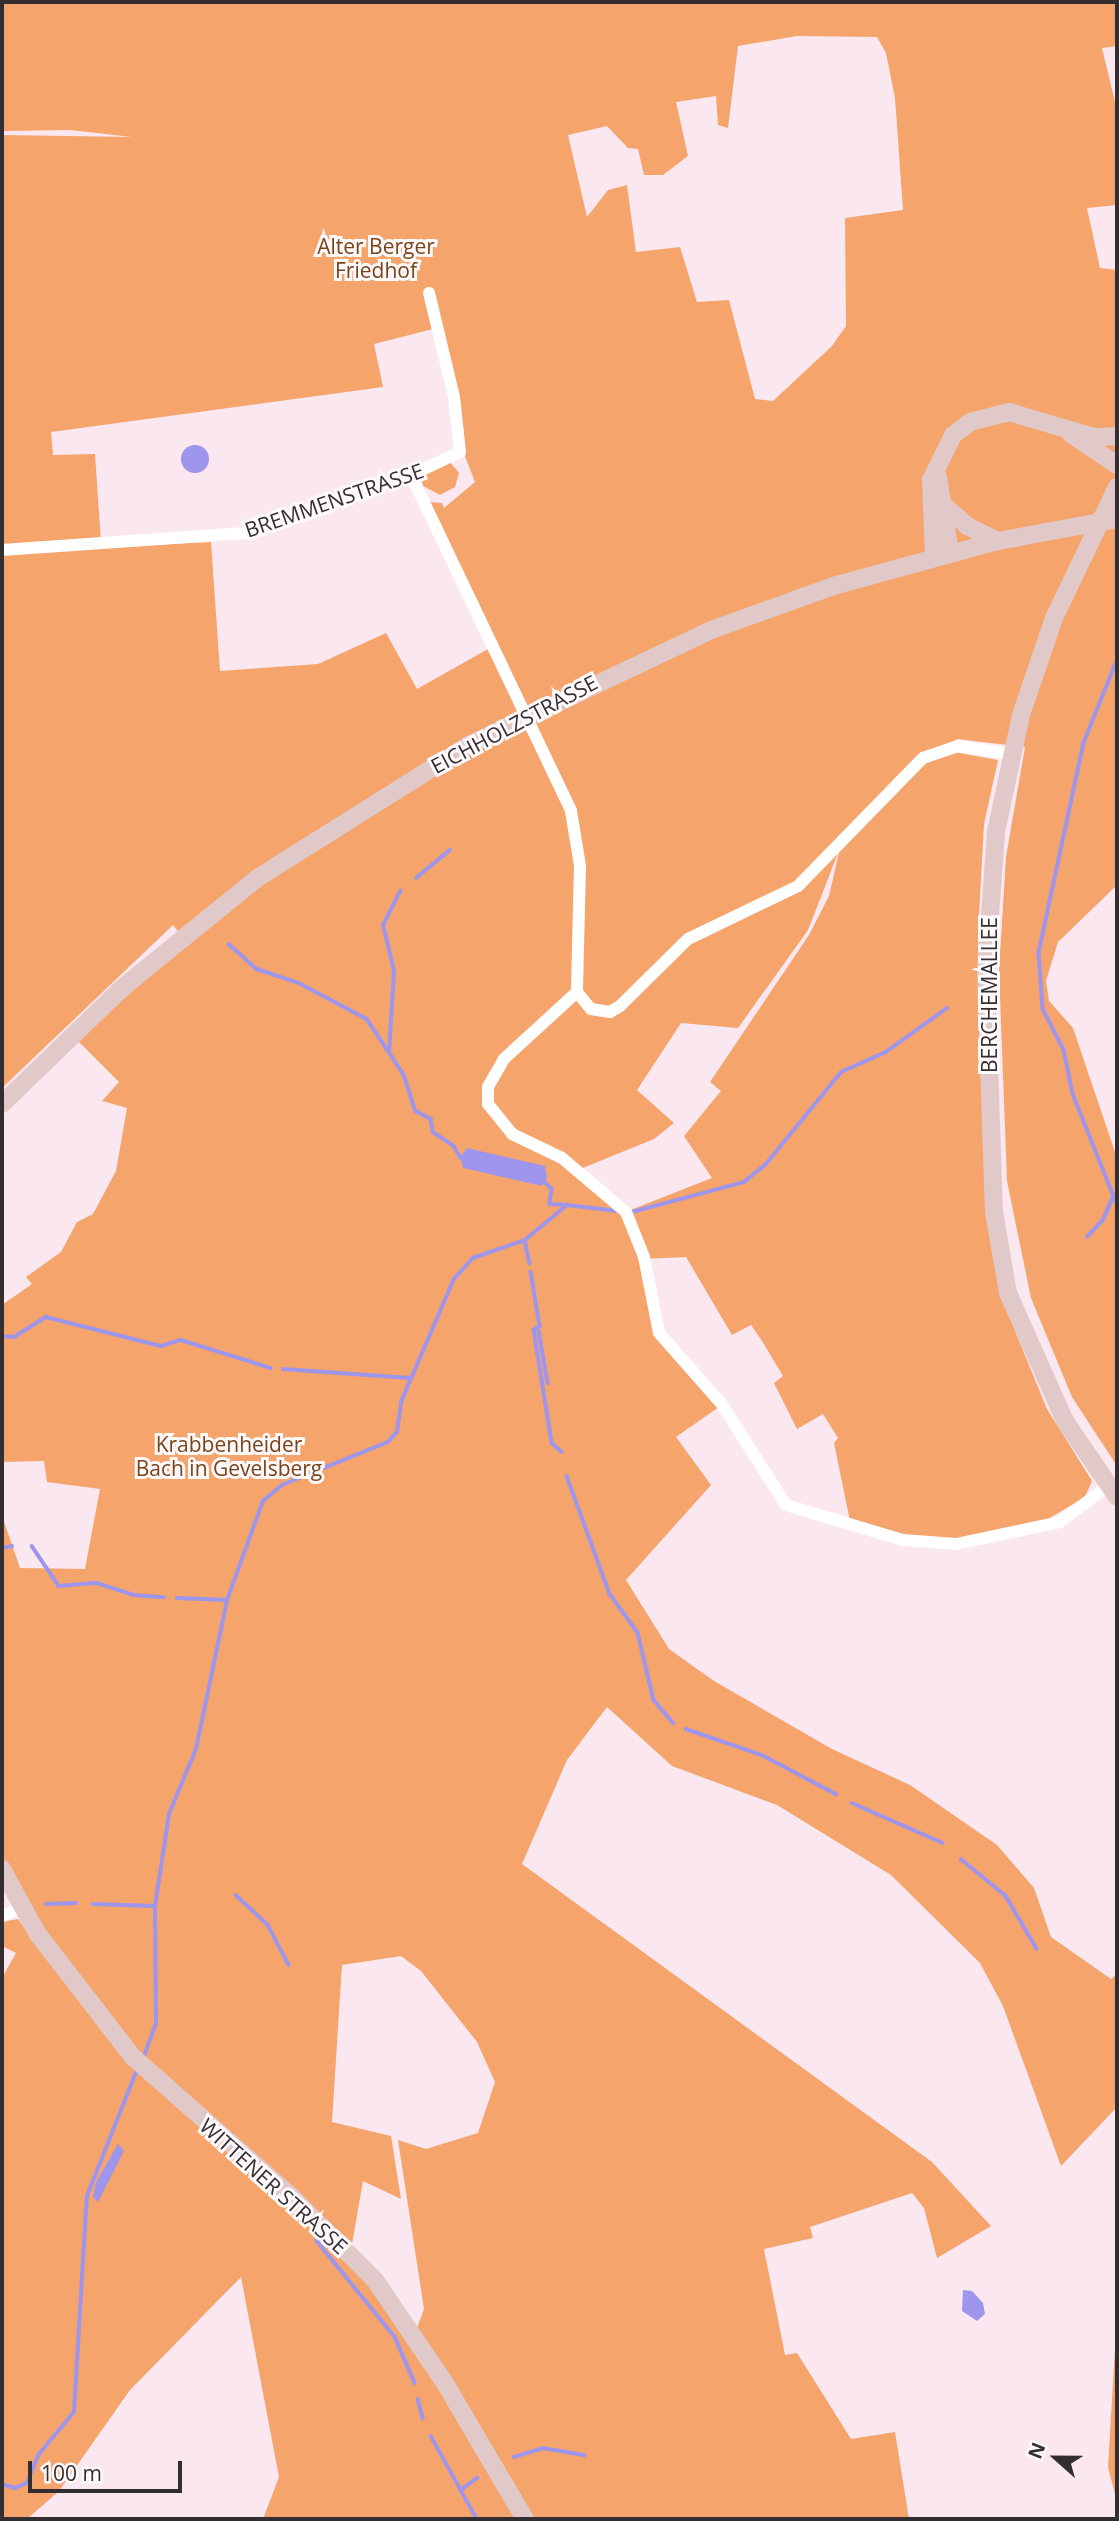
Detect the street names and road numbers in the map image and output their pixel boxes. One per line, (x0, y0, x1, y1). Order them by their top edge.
street label: BREMMENSTRASSE (241, 458, 427, 542)
street label: EICHHOLZSTRASSE (426, 669, 602, 779)
street label: BERCHEMALLEE (976, 917, 1002, 1073)
street label: WITTENER STRASSE (195, 2113, 353, 2259)

